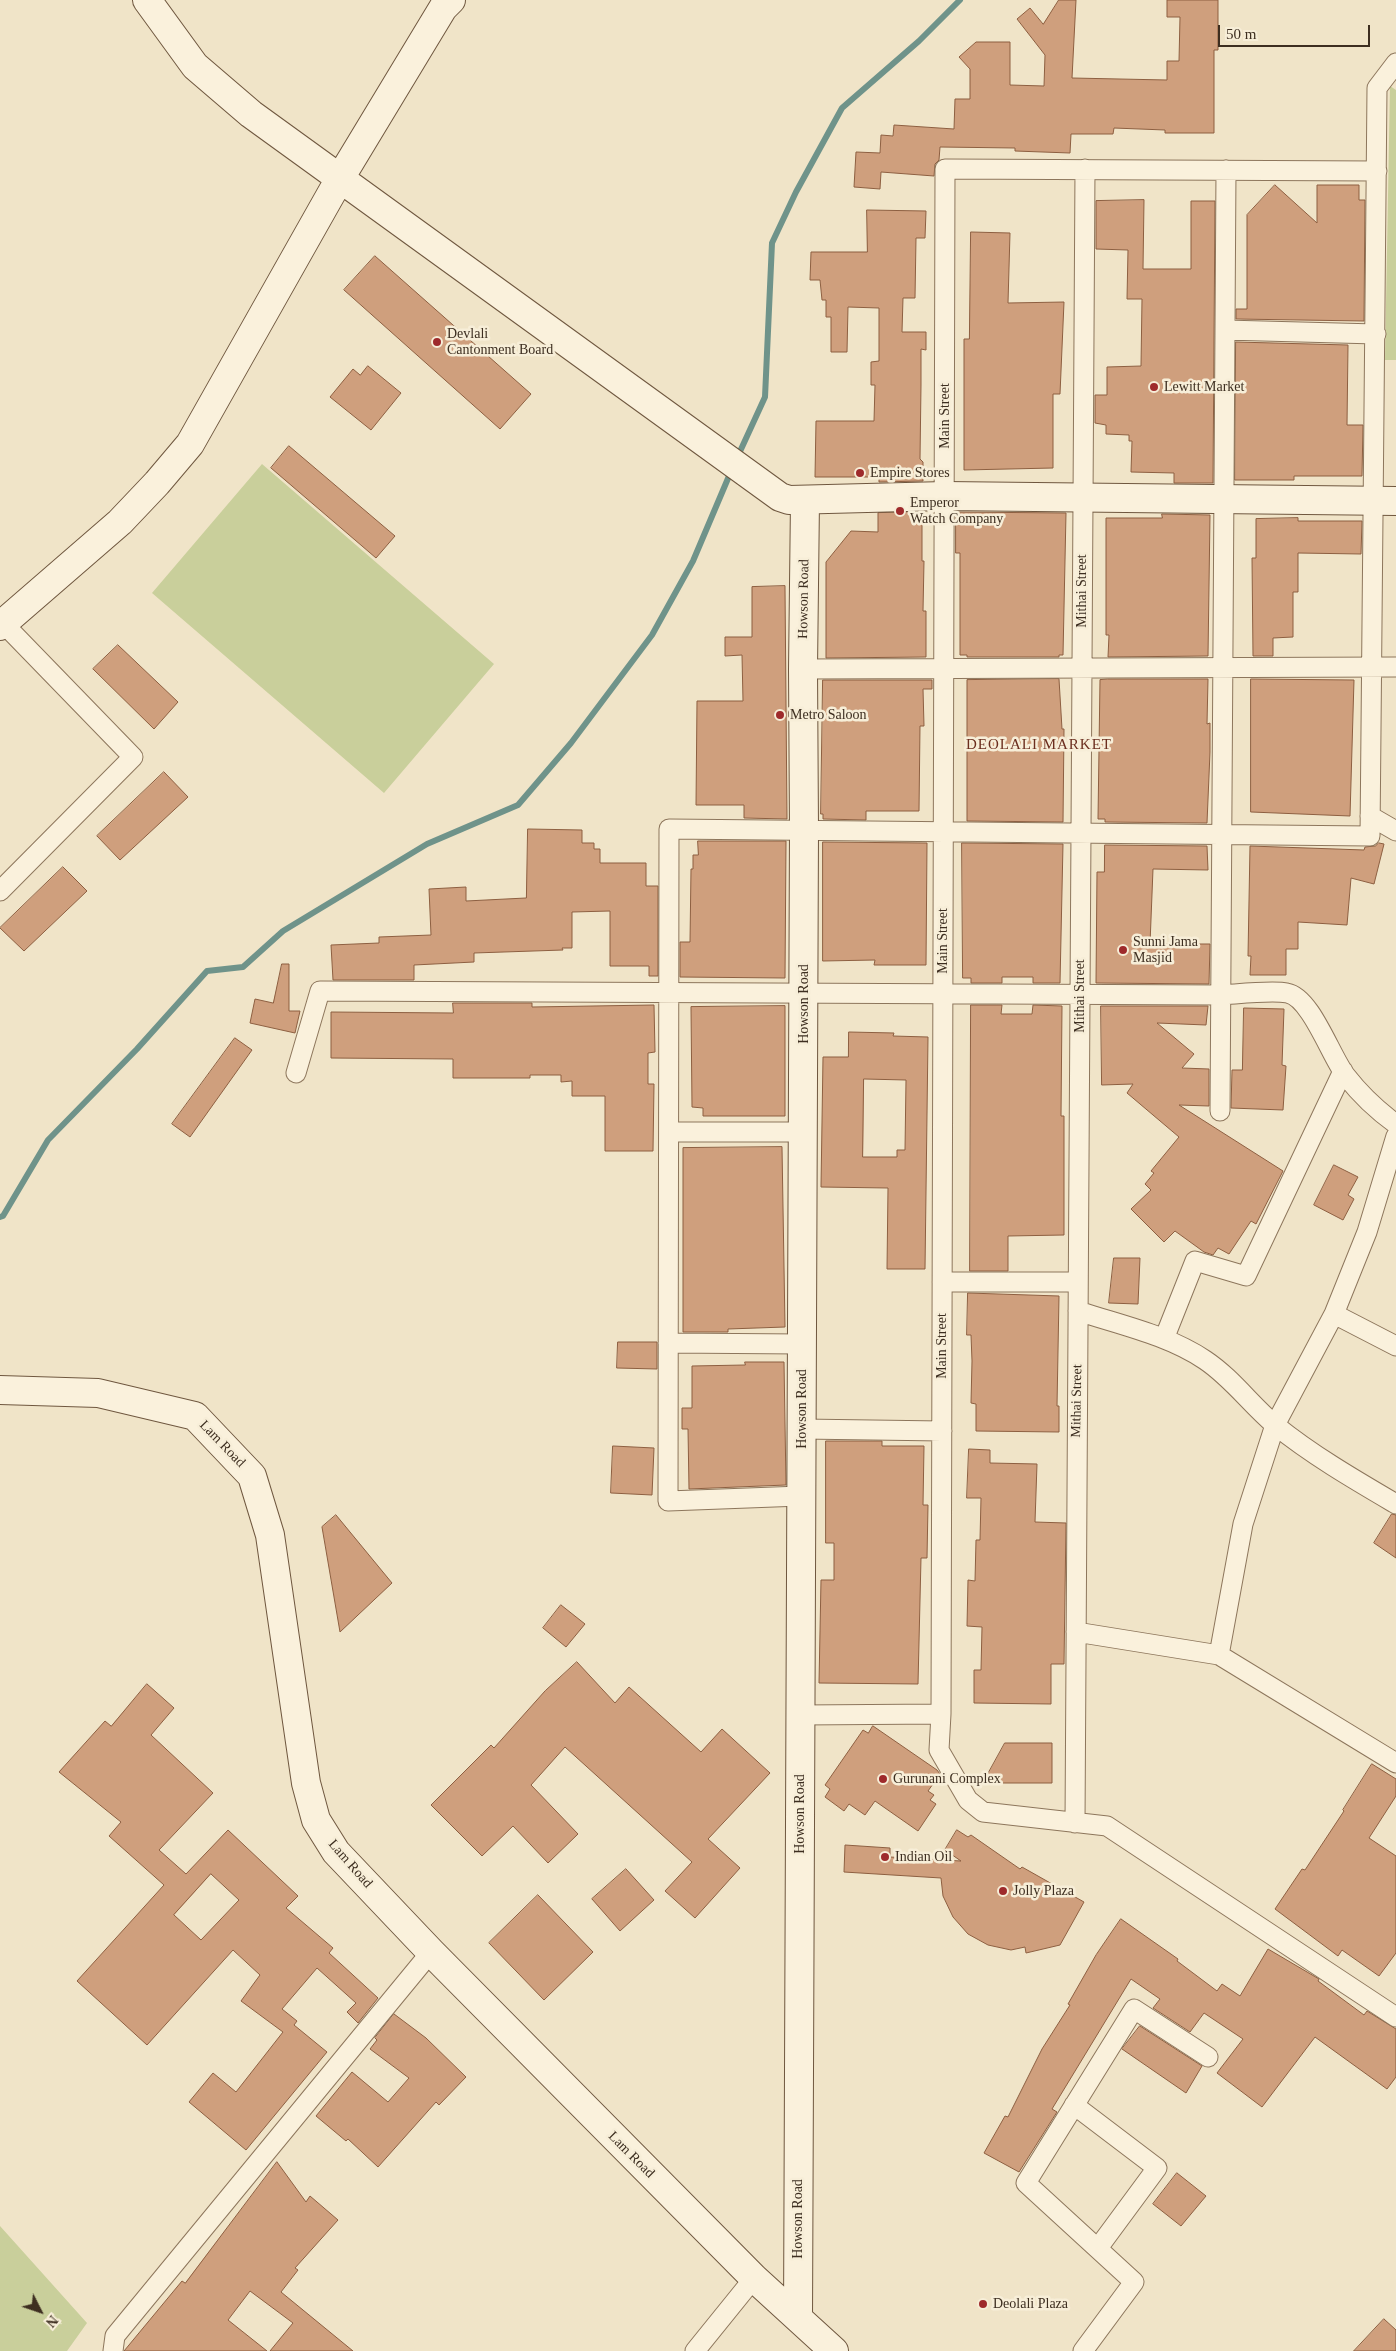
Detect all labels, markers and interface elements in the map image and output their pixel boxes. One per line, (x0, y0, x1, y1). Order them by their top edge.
scale bar (1221, 15, 1374, 47)
text: 50 m (1226, 26, 1256, 42)
place label: Devlali Cantonment Board (447, 326, 553, 358)
marker: Devlali Cantonment Board (431, 336, 443, 348)
place label: Lewitt Market (1164, 379, 1244, 395)
marker: Lewitt Market (1148, 381, 1160, 393)
street label: Main Street (937, 383, 953, 449)
place label: Empire Stores (870, 465, 950, 481)
marker: Empire Stores (854, 467, 866, 479)
place label: Emperor Watch Company (910, 495, 1003, 528)
marker: Emperor Watch Company (894, 505, 906, 517)
street label: Mithai Street (1074, 554, 1090, 628)
street label: Howson Road (795, 559, 813, 639)
place label: Metro Saloon (790, 707, 867, 723)
marker: Metro Saloon (774, 709, 786, 721)
district label: DEOLALI MARKET (964, 736, 1114, 754)
street label: Main Street (935, 908, 951, 974)
place label: Sunni Jama Masjid (1133, 934, 1198, 966)
marker: Sunni Jama Masjid (1117, 944, 1129, 956)
street label: Mithai Street (1072, 959, 1088, 1033)
street label: Howson Road (796, 964, 812, 1044)
street label: Main Street (934, 1313, 950, 1379)
street label: Mithai Street (1068, 1364, 1086, 1438)
street label: Howson Road (794, 1369, 810, 1449)
street label: Lam Road (196, 1417, 248, 1471)
place label: Gurunani Complex (893, 1771, 1001, 1787)
marker: Gurunani Complex (877, 1773, 889, 1785)
street label: Howson Road (792, 1774, 808, 1854)
street label: Lam Road (324, 1836, 376, 1892)
place label: Indian Oil (895, 1849, 952, 1865)
marker: Indian Oil (879, 1851, 891, 1863)
place label: Jolly Plaza (1013, 1883, 1074, 1899)
marker: Jolly Plaza (997, 1885, 1009, 1897)
street label: Lam Road (604, 2128, 658, 2182)
street label: Howson Road (790, 2179, 806, 2259)
north arrow (15, 2286, 65, 2336)
place label: Deolali Plaza (993, 2296, 1068, 2312)
marker: Deolali Plaza (977, 2298, 989, 2310)
text: N (43, 2312, 61, 2330)

